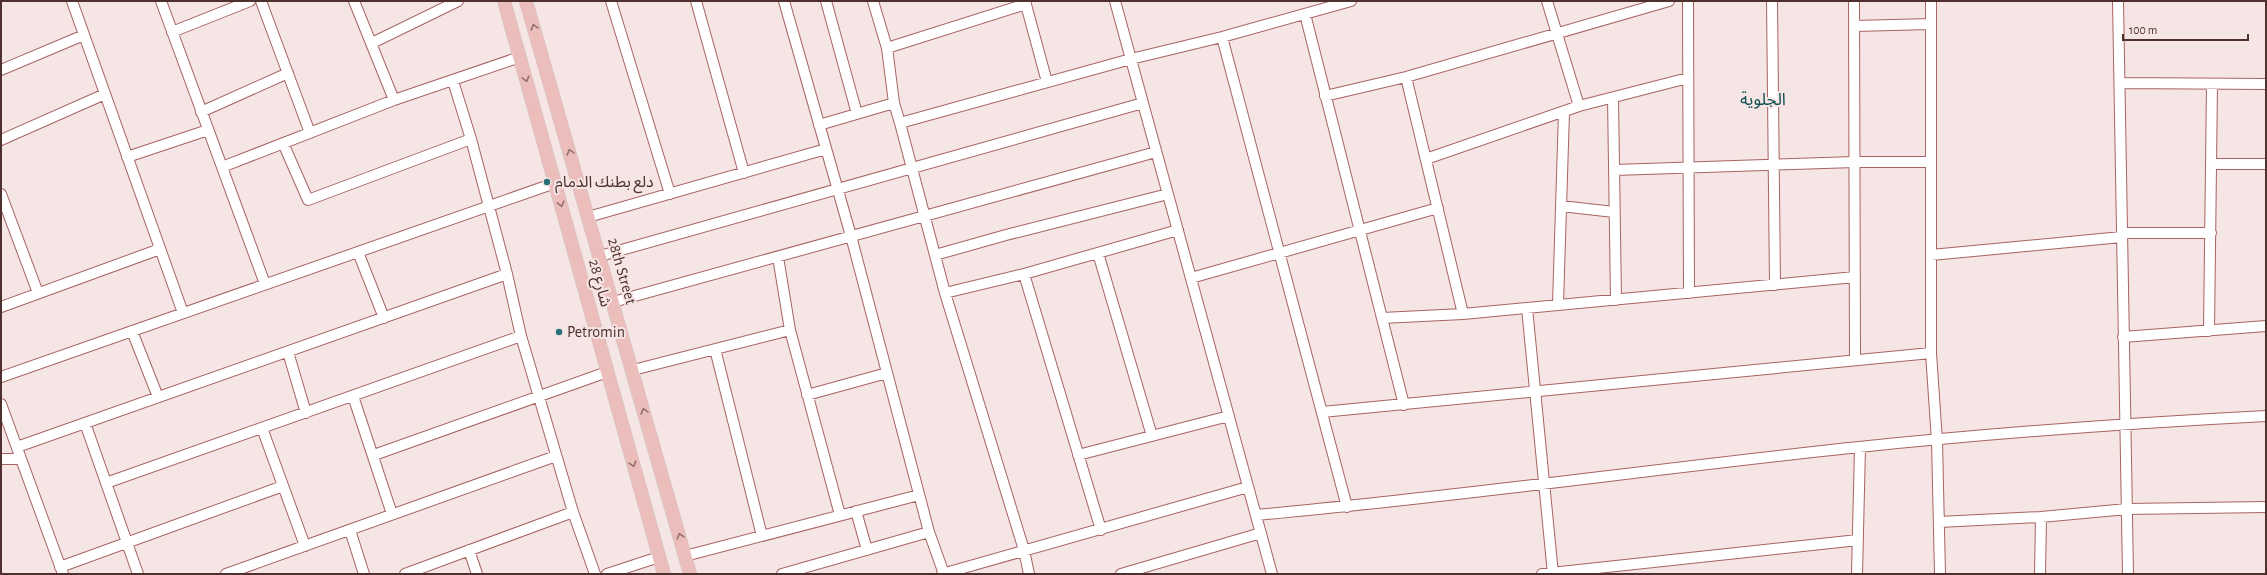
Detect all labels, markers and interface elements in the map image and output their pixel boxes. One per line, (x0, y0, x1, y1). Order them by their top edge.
scale bar (2123, 16, 2248, 42)
one-way arrow (530, 24, 539, 31)
text: 100 m (2129, 24, 2157, 36)
one-way arrow (522, 76, 530, 82)
district label: الجلوية (1740, 91, 1786, 109)
one-way arrow (566, 149, 575, 156)
place label: دلع بطنك الدمام (555, 174, 654, 194)
marker: دلع بطنك الدمام (542, 177, 552, 187)
one-way arrow (556, 200, 565, 207)
street label: 28th Street (605, 236, 639, 306)
street label: شارع 28 (582, 257, 614, 310)
place label: Petromin (567, 324, 625, 340)
marker: Petromin (554, 327, 564, 337)
one-way arrow (640, 408, 649, 415)
one-way arrow (628, 461, 637, 468)
one-way arrow (676, 533, 685, 540)

